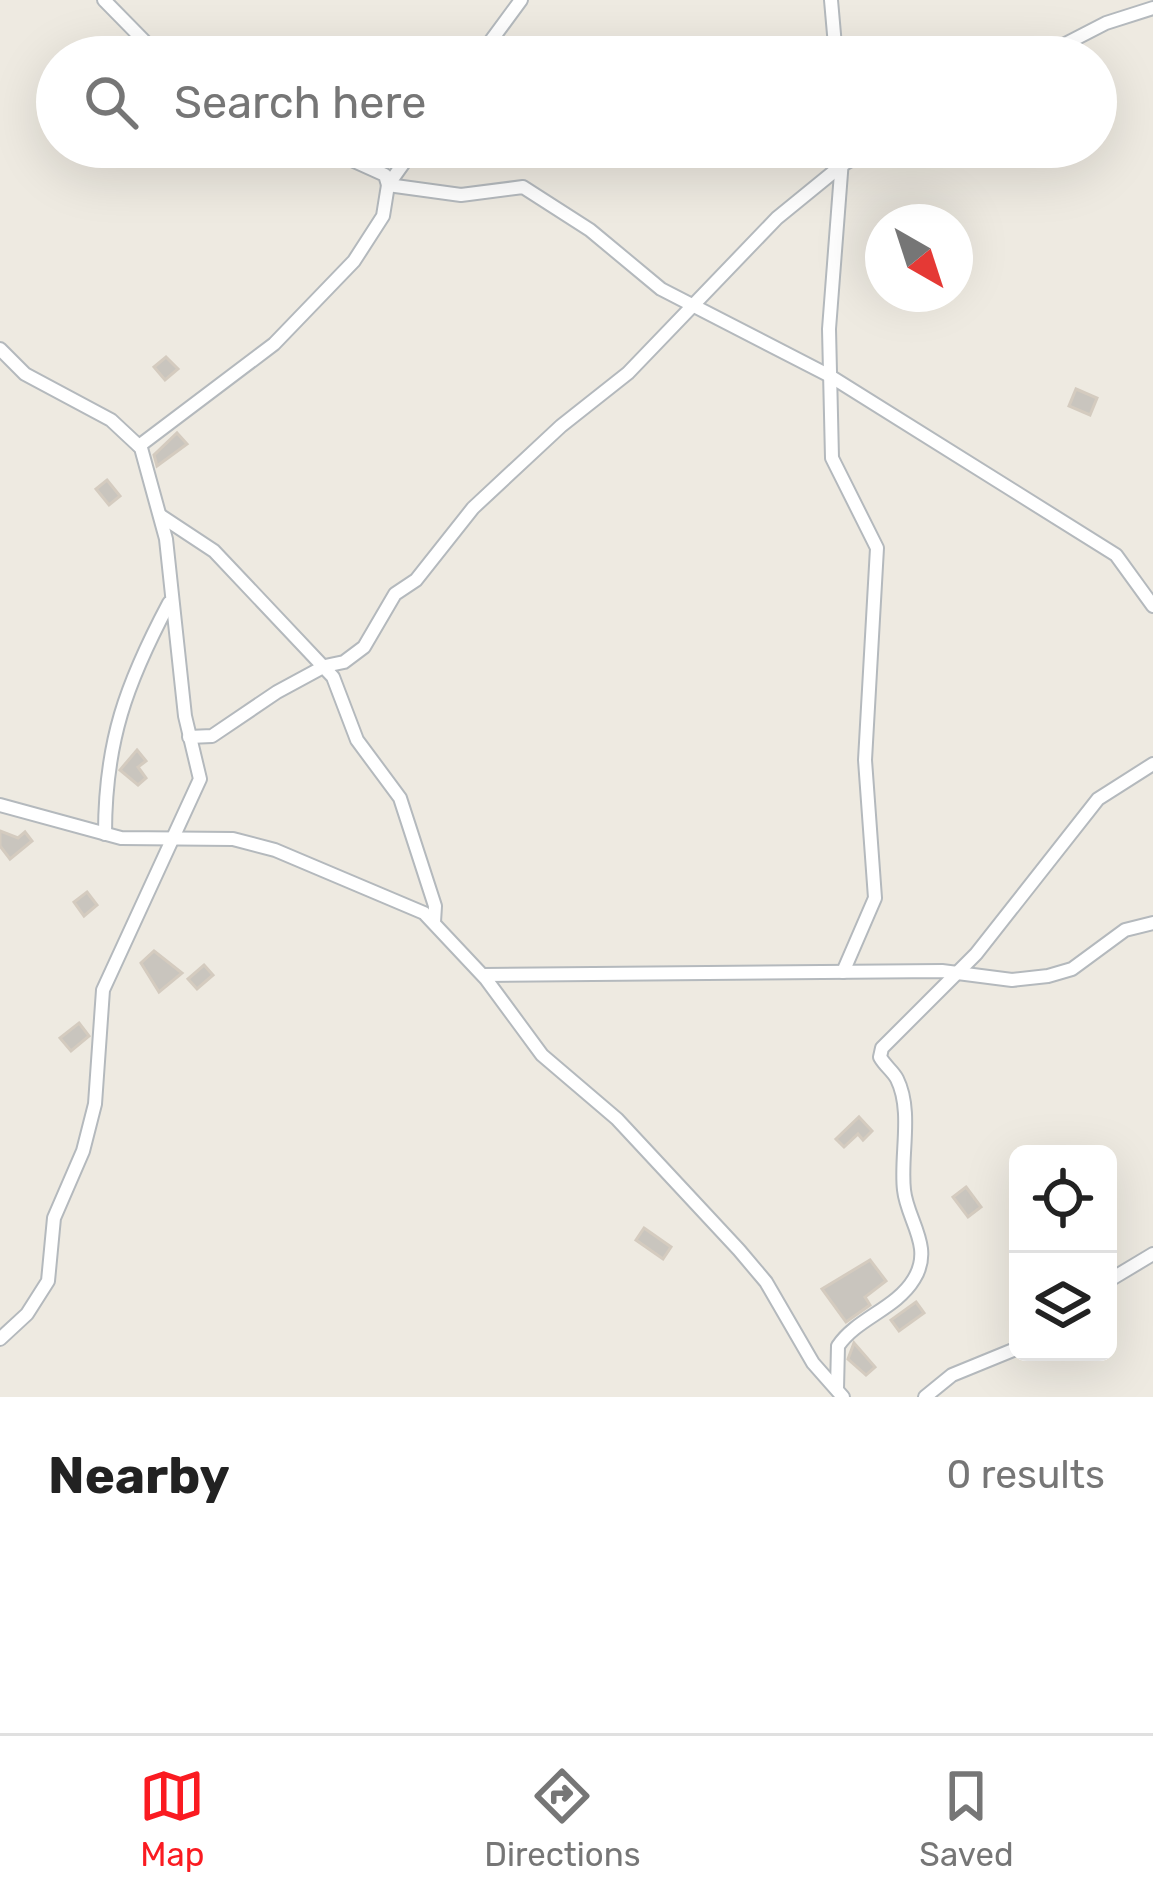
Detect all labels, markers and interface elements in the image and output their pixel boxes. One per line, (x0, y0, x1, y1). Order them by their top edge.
search box (36, 36, 1117, 168)
icon: search (78, 69, 144, 135)
text: Search here (174, 76, 426, 129)
north arrow (865, 204, 973, 312)
map controls (1009, 1145, 1117, 1361)
button: locate (1009, 1145, 1117, 1253)
button: layers (1009, 1253, 1117, 1361)
text: Nearby (48, 1445, 230, 1506)
text: 0 results (946, 1452, 1105, 1498)
tab: Map (139, 1763, 205, 1874)
tab: Directions (484, 1763, 641, 1874)
tab: Saved (919, 1763, 1014, 1874)

